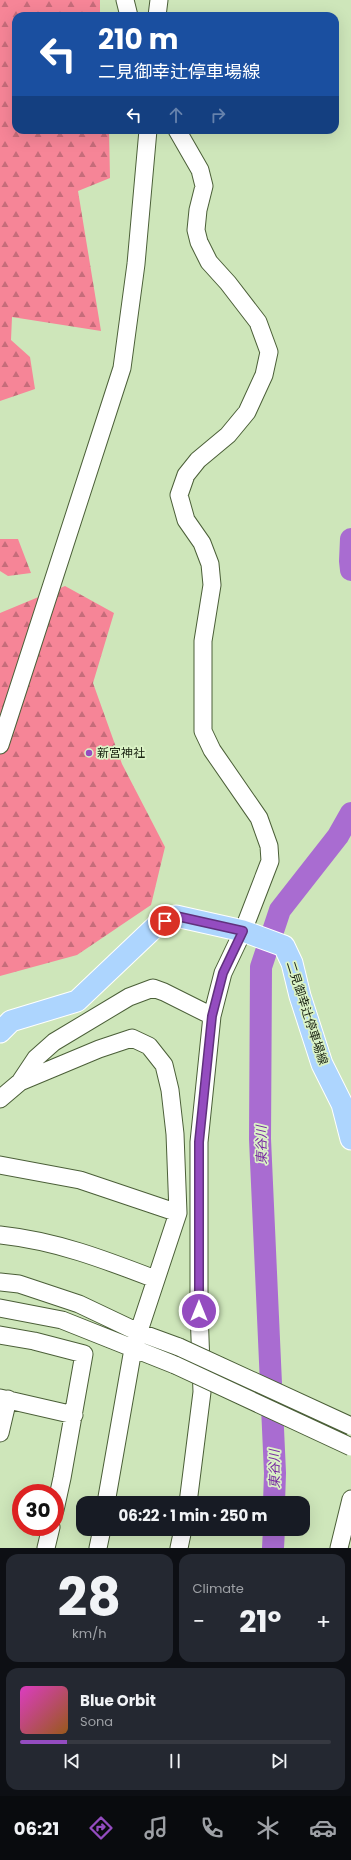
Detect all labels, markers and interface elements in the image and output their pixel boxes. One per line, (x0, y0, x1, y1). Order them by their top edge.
text: 210 m (98, 20, 178, 59)
icon: left (32, 28, 84, 80)
text: 二見御幸辻停車場線 (98, 59, 260, 84)
icon: left (123, 104, 145, 126)
icon: ahead (165, 104, 187, 126)
icon: right (207, 104, 229, 126)
place label: 新宮神社 (97, 744, 145, 761)
marker: 新宮神社 (84, 748, 94, 758)
pin (148, 904, 182, 938)
icon: arrive (154, 910, 176, 932)
street label: 二見御幸辻停車場線 (283, 959, 332, 1067)
water label: 東谷川 (252, 1123, 271, 1165)
position arrow (178, 1290, 220, 1332)
water label: 東谷川 (265, 1447, 284, 1489)
speed limit sign: 30 (12, 1484, 64, 1536)
text: 06:22 · 1 min · 250 m (119, 1505, 267, 1526)
text: 28 (58, 1561, 121, 1634)
text: Climate (193, 1579, 244, 1598)
text: 21° (239, 1600, 281, 1643)
text: − (193, 1606, 205, 1637)
text: + (316, 1606, 331, 1637)
text: km/h (72, 1624, 107, 1643)
text: Blue Orbit (80, 1690, 156, 1711)
text: Sona (80, 1712, 113, 1731)
icon: previous (61, 1750, 83, 1772)
icon: pause (164, 1750, 186, 1772)
icon: next (268, 1750, 290, 1772)
icon: directions (87, 1814, 115, 1842)
icon: music (142, 1814, 170, 1842)
icon: phone (198, 1814, 226, 1842)
icon: climate (254, 1814, 282, 1842)
icon: car (309, 1814, 337, 1842)
text: 06:21 (14, 1816, 59, 1841)

